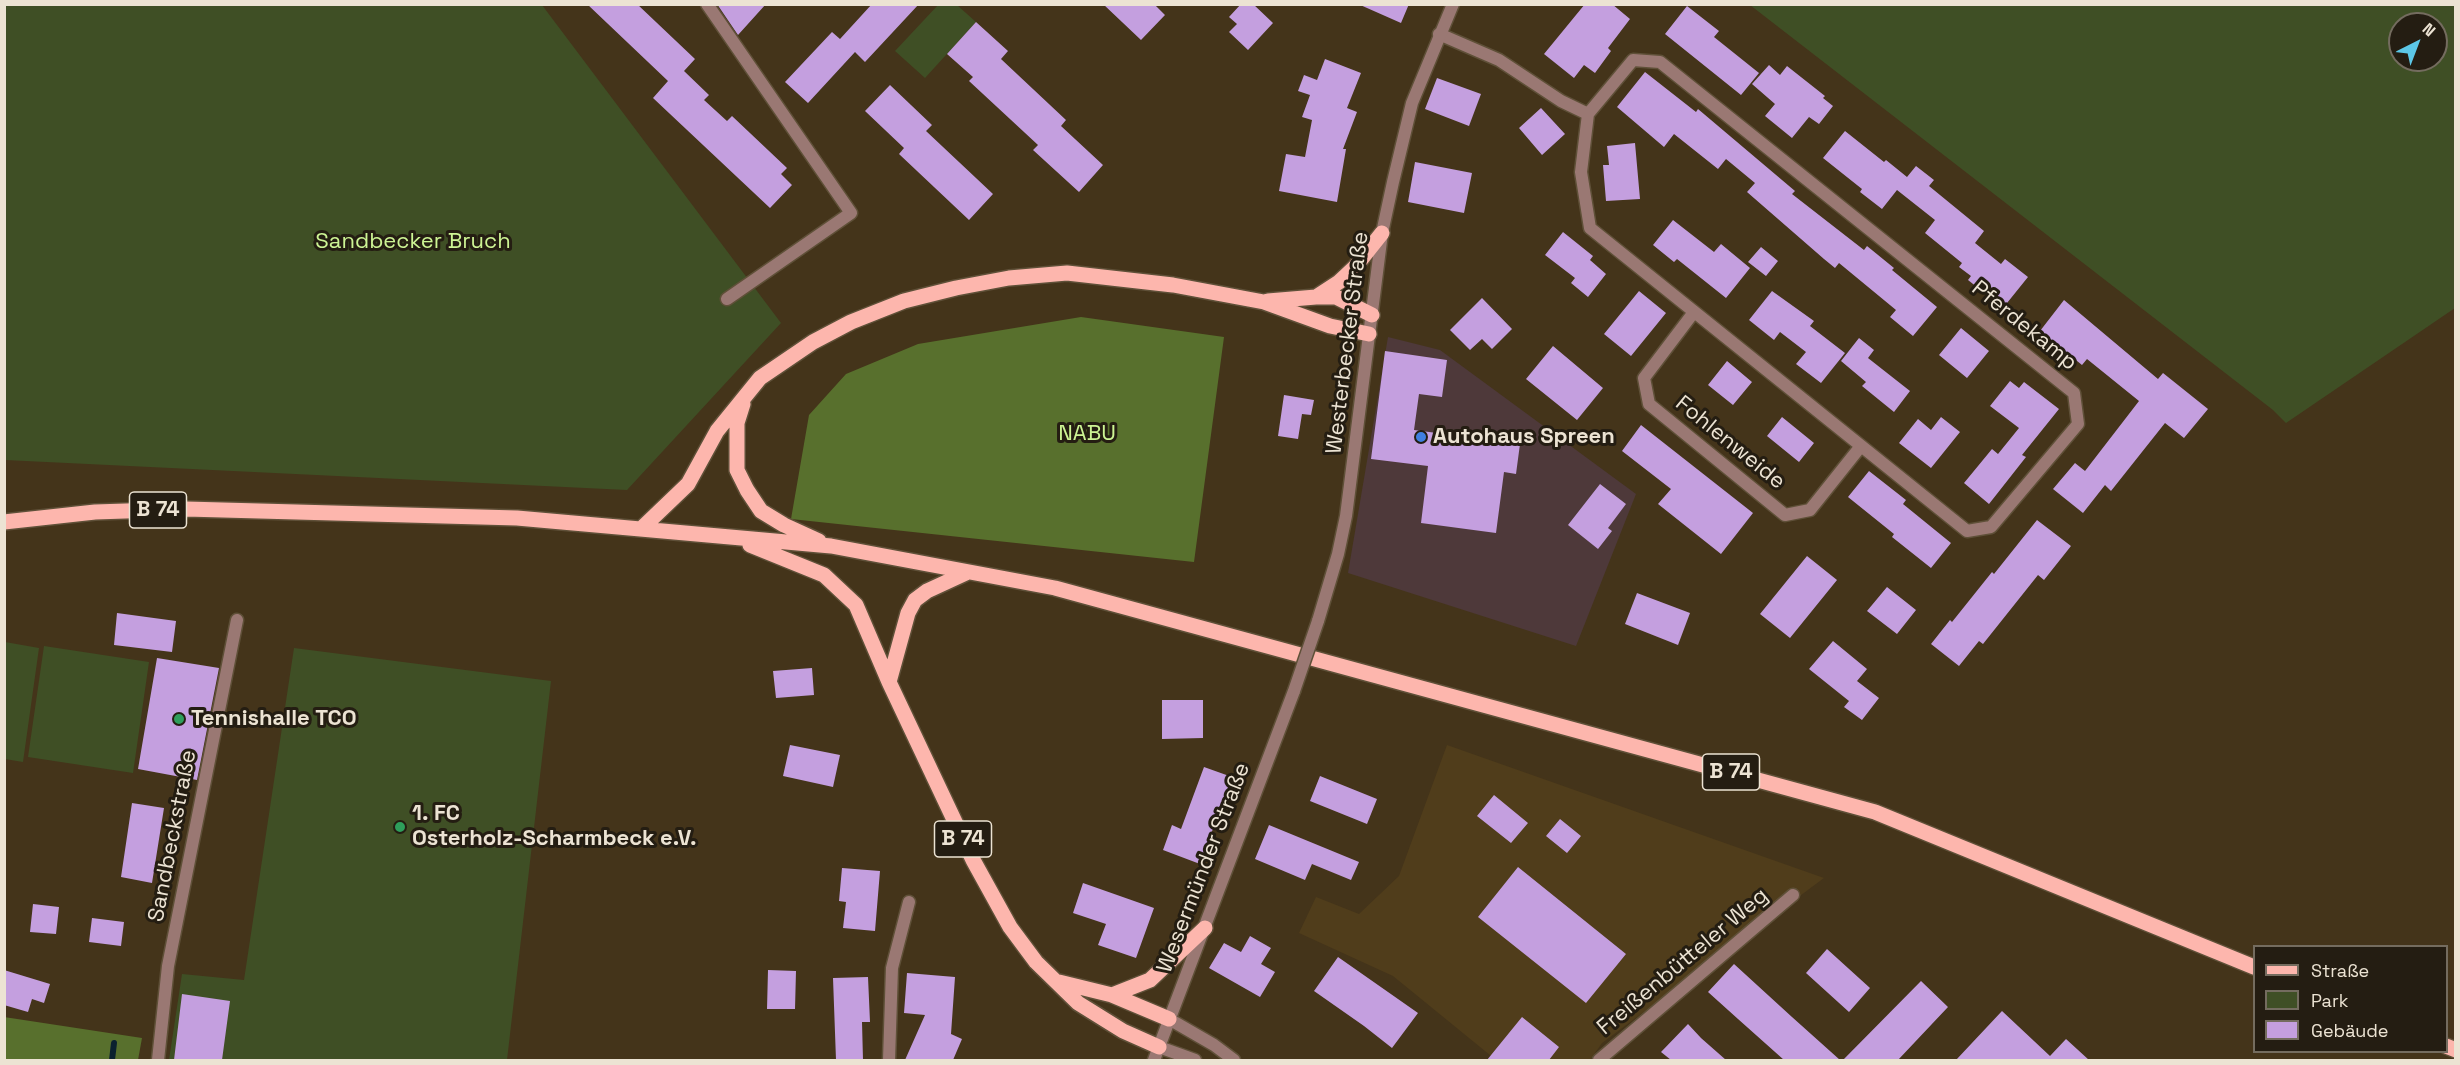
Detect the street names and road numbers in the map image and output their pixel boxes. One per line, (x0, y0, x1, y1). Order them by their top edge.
street label: Westerbecker Straße (1321, 230, 1375, 456)
street label: Pferdekamp (1966, 276, 2082, 376)
street label: Fohlenweide (1670, 391, 1790, 495)
road number: B 74 (130, 492, 186, 528)
street label: Sandbeckstraße (143, 748, 203, 924)
road number: B 74 (1702, 754, 1760, 790)
street label: Wesermünder Straße (1152, 759, 1256, 977)
road number: B 74 (934, 821, 992, 857)
street label: Freißenbütteler Weg (1592, 883, 1774, 1041)

